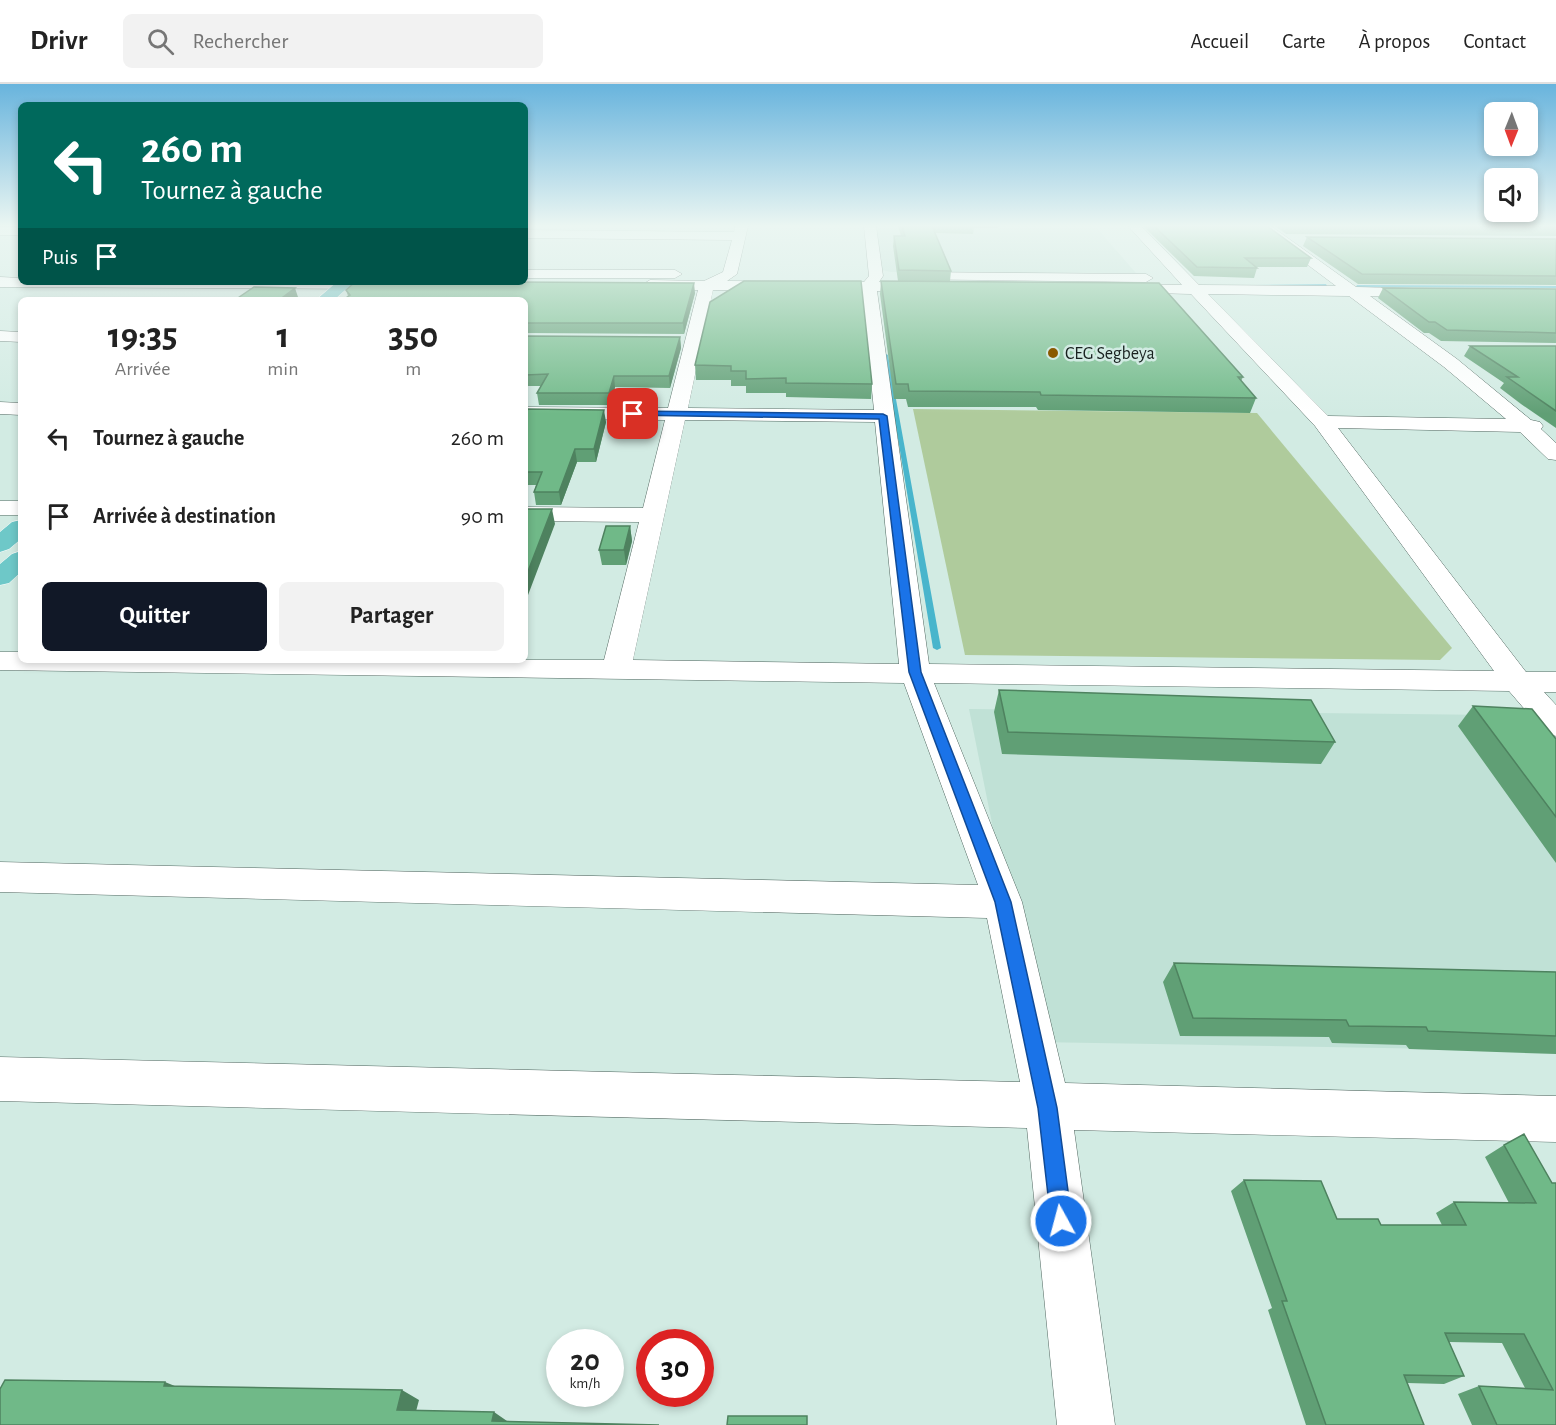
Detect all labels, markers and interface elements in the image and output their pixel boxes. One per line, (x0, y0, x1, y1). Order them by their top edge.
search box (123, 14, 543, 68)
icon: search (144, 25, 177, 58)
text: Drivr (30, 27, 87, 55)
text: Rechercher (192, 30, 288, 52)
text: Accueil (1191, 31, 1249, 52)
text: Carte (1282, 31, 1325, 52)
text: À propos (1358, 31, 1430, 52)
text: Contact (1463, 31, 1526, 52)
north arrow (1484, 102, 1538, 156)
map controls (1484, 102, 1538, 222)
icon: left (42, 126, 120, 204)
text: 260 m (141, 128, 243, 170)
button: sound (1484, 168, 1538, 222)
text: Tournez à gauche (141, 177, 323, 204)
icon: arrive (90, 240, 123, 273)
text: Puis (42, 246, 78, 268)
text: 19:35 (108, 318, 178, 354)
text: 1 (276, 318, 289, 354)
text: 350 (388, 318, 438, 354)
place label: CEG Segbeya (1065, 345, 1155, 363)
marker: CEG Segbeya (1046, 346, 1060, 360)
text: Arrivée (115, 359, 171, 379)
text: min (267, 359, 299, 379)
text: m (405, 359, 421, 379)
pin (607, 388, 658, 439)
icon: arrive (616, 397, 649, 430)
icon: left (42, 422, 75, 455)
text: Tournez à gauche (93, 427, 244, 449)
text: 260 m (451, 427, 504, 449)
icon: arrive (42, 500, 75, 533)
text: Arrivée à destination (93, 505, 276, 527)
text: 90 m (461, 505, 504, 527)
button: Quitter (42, 582, 267, 651)
button: Partager (279, 582, 504, 651)
position arrow (1029, 1189, 1093, 1253)
speed limit sign: 30 (636, 1329, 714, 1407)
text: 20 (570, 1346, 600, 1376)
text: km/h (570, 1376, 600, 1391)

